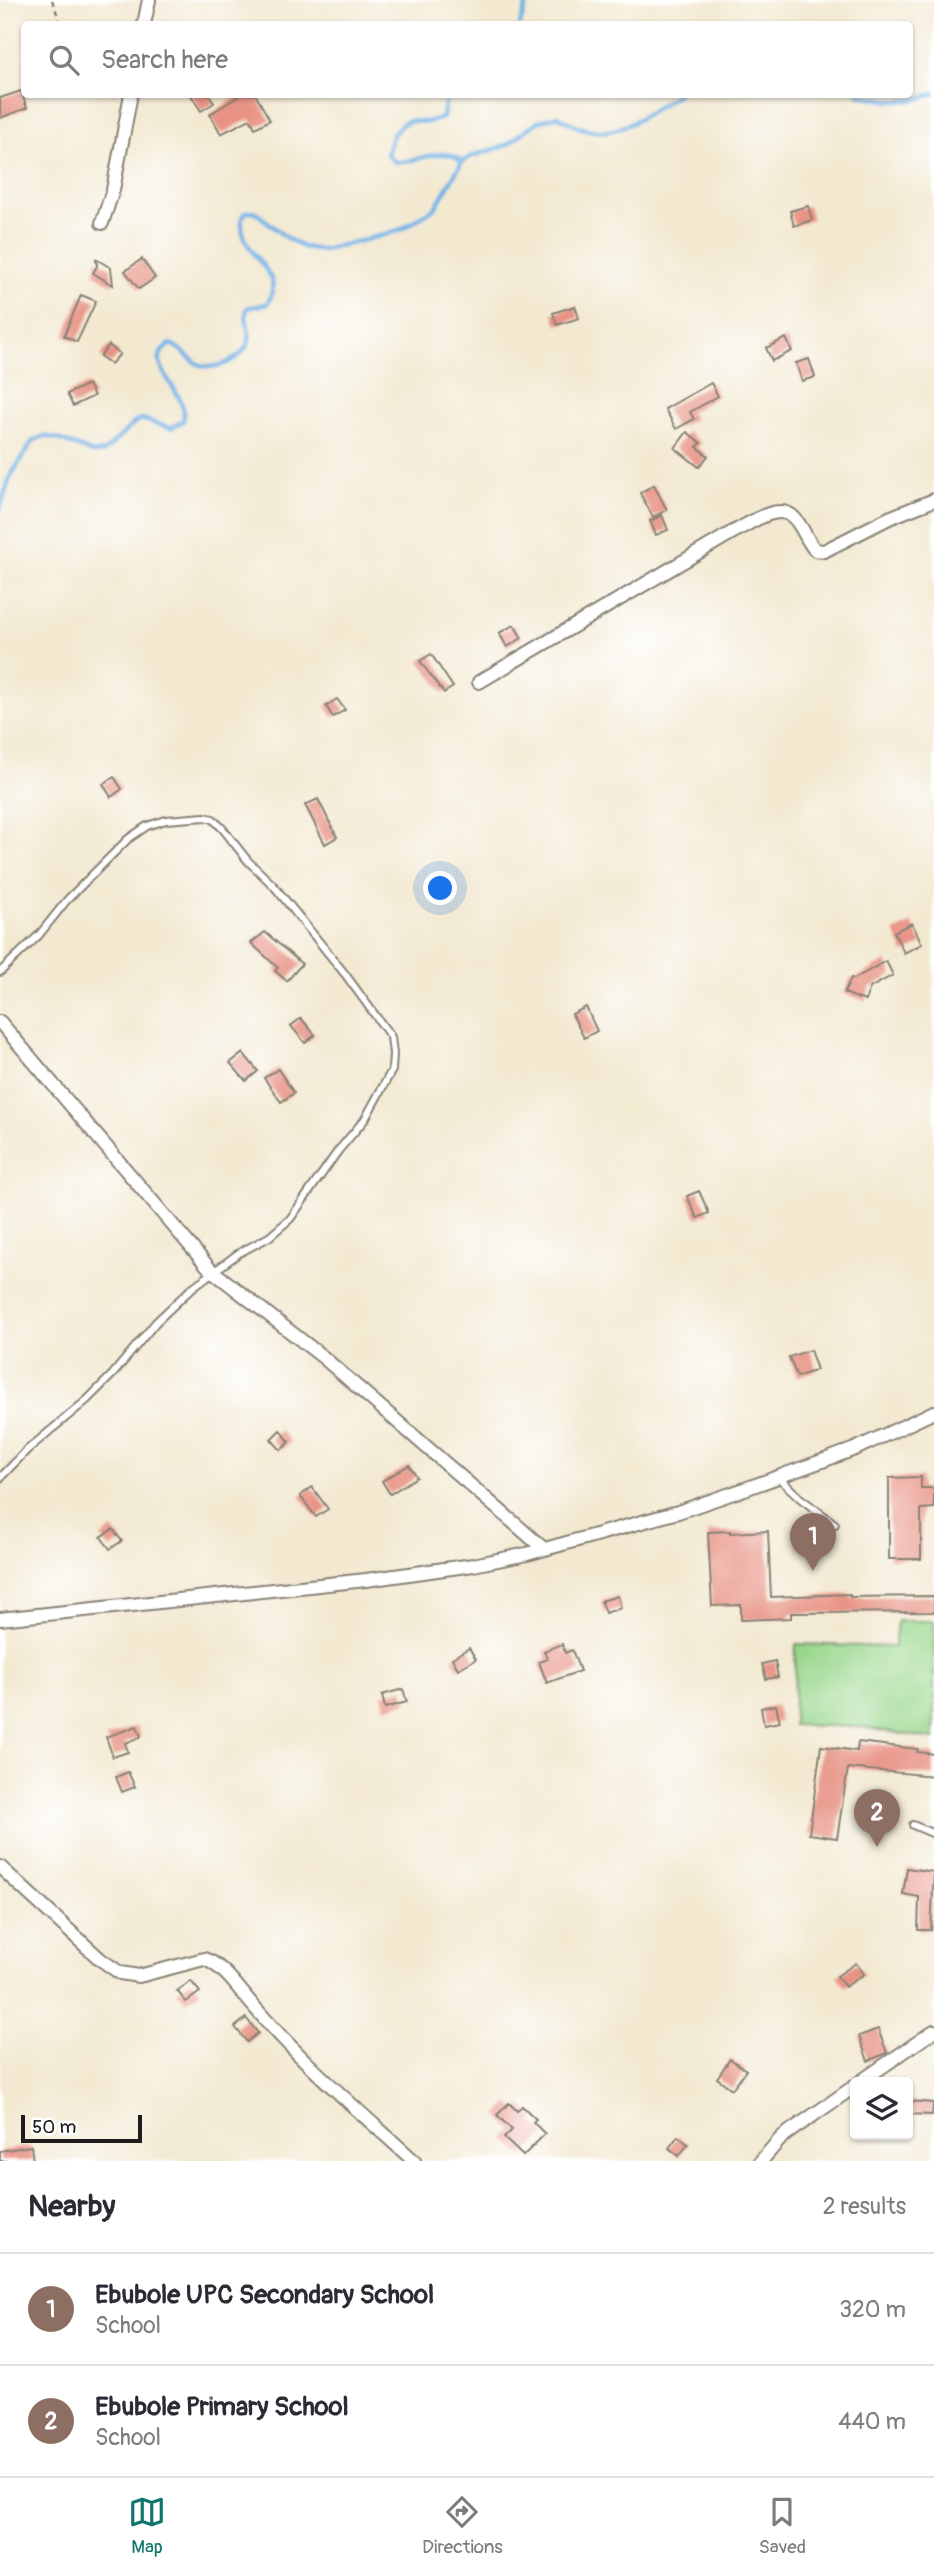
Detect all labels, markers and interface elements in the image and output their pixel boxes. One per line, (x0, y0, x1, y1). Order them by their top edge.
search box (21, 21, 913, 98)
icon: search (45, 41, 83, 79)
text: Search here (101, 44, 228, 76)
your location (423, 871, 457, 905)
pin: 1 (790, 1513, 836, 1571)
pin: 2 (854, 1789, 900, 1847)
map controls (850, 2077, 913, 2140)
button: layers (850, 2077, 913, 2140)
scale bar (21, 2112, 142, 2144)
text: 50 m (32, 2115, 76, 2139)
text: Nearby (28, 2188, 115, 2225)
text: 2 results (823, 2192, 906, 2221)
text: Ebubole UPC Secondary School (95, 2279, 434, 2311)
text: 1 (47, 2295, 56, 2324)
text: 320 m (839, 2295, 906, 2324)
text: School (95, 2311, 161, 2340)
text: Ebubole Primary School (95, 2391, 349, 2423)
text: 2 (45, 2407, 57, 2436)
text: 440 m (838, 2407, 906, 2436)
text: School (95, 2423, 161, 2452)
tab: Map (128, 2493, 166, 2559)
tab: Directions (422, 2493, 503, 2559)
tab: Saved (759, 2493, 806, 2559)

